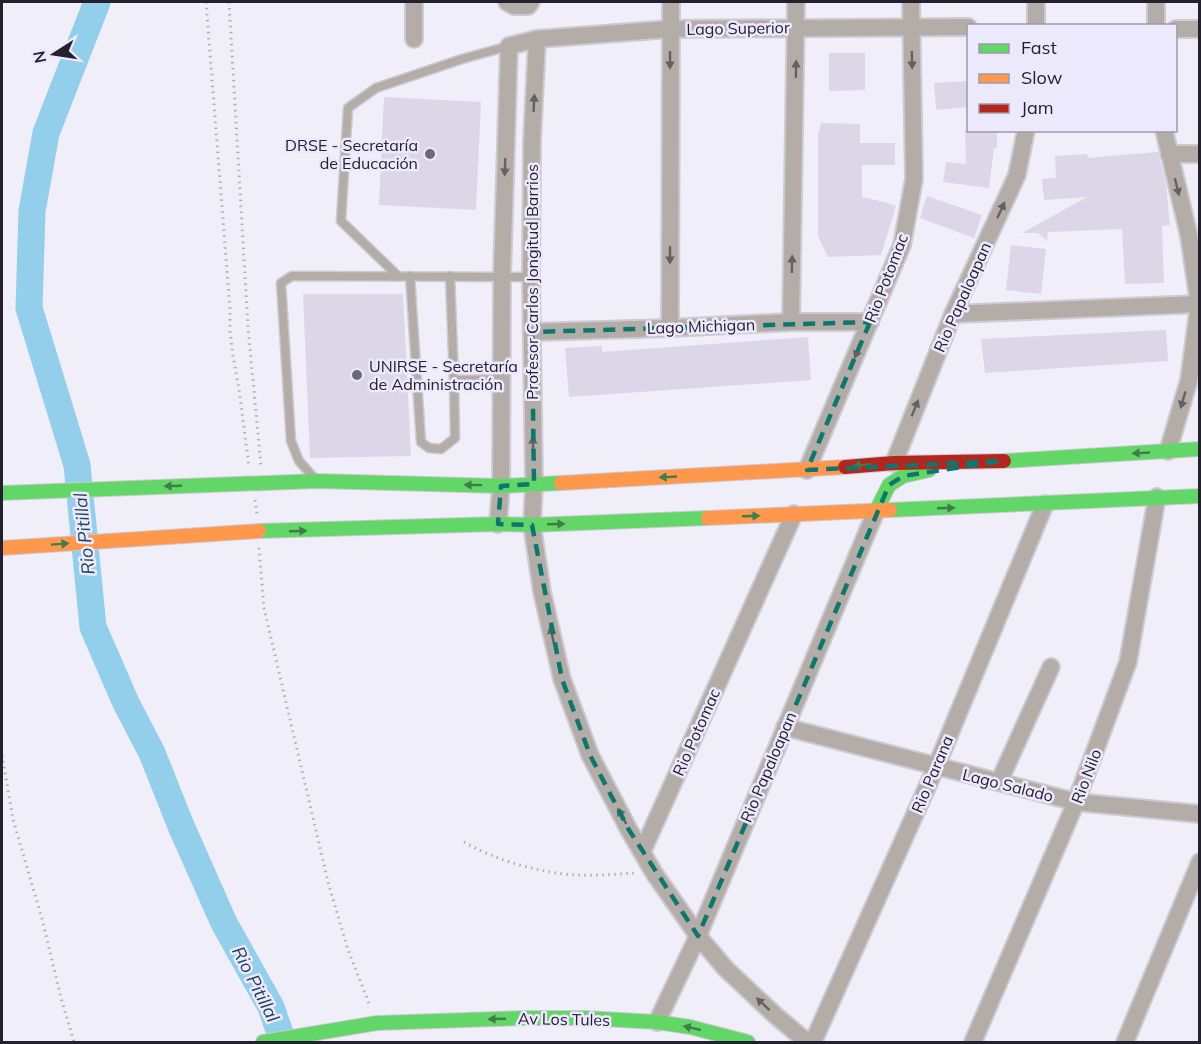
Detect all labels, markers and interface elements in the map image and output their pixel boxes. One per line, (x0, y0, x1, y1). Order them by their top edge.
street label: Lago Superior (686, 17, 790, 39)
north arrow (24, 24, 84, 84)
legend (967, 24, 1177, 132)
text: Fast (1021, 36, 1057, 59)
text: N (28, 49, 50, 65)
one-way arrow (665, 50, 675, 69)
one-way arrow (907, 50, 916, 69)
one-way arrow (791, 59, 800, 78)
text: Slow (1021, 66, 1063, 89)
one-way arrow (529, 94, 538, 113)
text: Jam (1021, 96, 1054, 119)
place label: DRSE - Secretaría de Educación (285, 135, 418, 173)
marker: DRSE - Secretaría de Educación (423, 147, 437, 161)
one-way arrow (501, 158, 510, 177)
street label: Profesor Carlos Jongitud Barrios (522, 164, 542, 400)
one-way arrow (1173, 178, 1183, 197)
one-way arrow (996, 201, 1006, 219)
street label: Rio Potomac (860, 231, 912, 325)
street label: Rio Papaloapan (929, 239, 995, 355)
one-way arrow (665, 245, 675, 264)
one-way arrow (787, 254, 797, 273)
street label: Lago Michigan (646, 314, 756, 338)
one-way arrow (853, 341, 862, 359)
place label: UNIRSE - Secretaría de Administración (369, 356, 518, 394)
marker: UNIRSE - Secretaría de Administración (350, 368, 364, 382)
one-way arrow (1178, 391, 1187, 409)
one-way arrow (910, 399, 920, 417)
one-way arrow (529, 436, 538, 455)
one-way arrow (1132, 448, 1151, 457)
one-way arrow (853, 460, 872, 470)
one-way arrow (658, 473, 677, 482)
one-way arrow (464, 480, 483, 490)
one-way arrow (163, 481, 182, 490)
water label: Rio Pitillal (68, 491, 100, 576)
one-way arrow (937, 503, 956, 513)
one-way arrow (742, 511, 761, 520)
one-way arrow (547, 519, 566, 528)
one-way arrow (289, 526, 308, 535)
one-way arrow (50, 539, 69, 549)
one-way arrow (546, 625, 556, 644)
street label: Rio Potomac (668, 685, 724, 779)
street label: Rio Papaloapan (736, 709, 800, 825)
street label: Rio Parana (907, 732, 957, 816)
street label: Rio Nilo (1066, 746, 1106, 806)
street label: Lago Salado (960, 764, 1056, 806)
one-way arrow (617, 807, 627, 824)
water label: Rio Pitillal (227, 942, 285, 1026)
one-way arrow (756, 997, 771, 1011)
street label: Av Los Tules (518, 1008, 610, 1030)
one-way arrow (488, 1014, 507, 1024)
one-way arrow (682, 1023, 701, 1032)

